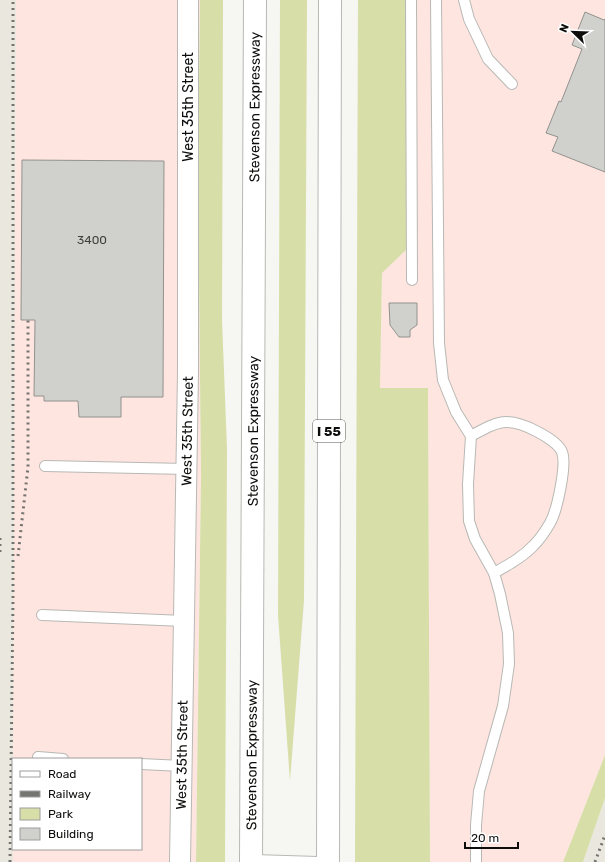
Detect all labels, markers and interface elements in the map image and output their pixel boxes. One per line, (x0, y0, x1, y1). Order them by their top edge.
north arrow (553, 12, 593, 52)
text: N (557, 22, 572, 34)
street label: Stevenson Expressway (246, 31, 263, 182)
street label: West 35th Street (180, 52, 197, 162)
house number: 3400 (77, 233, 107, 247)
street label: Stevenson Expressway (244, 355, 262, 506)
street label: West 35th Street (178, 376, 196, 486)
road number: I 55 (313, 420, 345, 442)
street label: Stevenson Expressway (243, 679, 260, 830)
street label: West 35th Street (172, 700, 191, 810)
legend (12, 758, 142, 850)
text: Road (48, 767, 76, 781)
text: Railway (48, 787, 91, 801)
text: Park (48, 807, 74, 821)
scale bar (465, 824, 518, 850)
text: Building (48, 827, 94, 841)
text: 20 m (471, 831, 499, 845)

